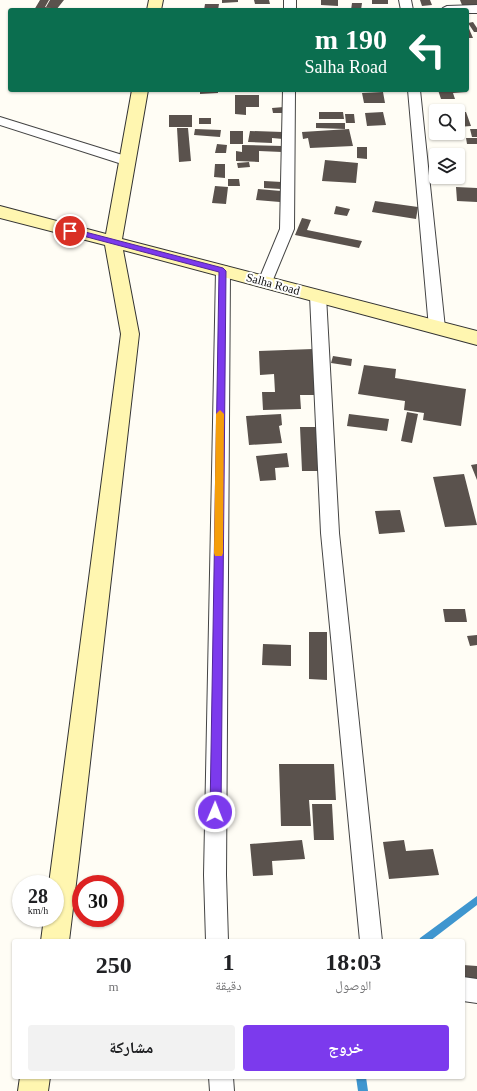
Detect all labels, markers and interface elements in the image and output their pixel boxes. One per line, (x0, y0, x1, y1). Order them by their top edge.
text: 190 m (315, 24, 387, 55)
icon: left (401, 24, 453, 76)
text: Salha Road (305, 57, 387, 77)
map controls (429, 104, 465, 184)
button: search (429, 104, 465, 140)
button: layers (429, 148, 465, 184)
pin (53, 214, 87, 248)
icon: arrive (59, 220, 81, 242)
street label: Salha Road (245, 270, 301, 298)
position arrow (194, 791, 236, 833)
speed limit sign: 30 (72, 875, 124, 927)
text: 28 (28, 885, 48, 907)
text: km/h (28, 905, 48, 916)
text: 1 (223, 949, 235, 975)
text: 18:03 (325, 949, 381, 975)
text: 250 (96, 952, 132, 978)
text: دقيقة (215, 978, 242, 993)
text: الوصول (335, 978, 371, 993)
text: m (109, 979, 119, 994)
button: مشاركة (28, 1025, 235, 1071)
button: خروج (243, 1025, 449, 1071)

